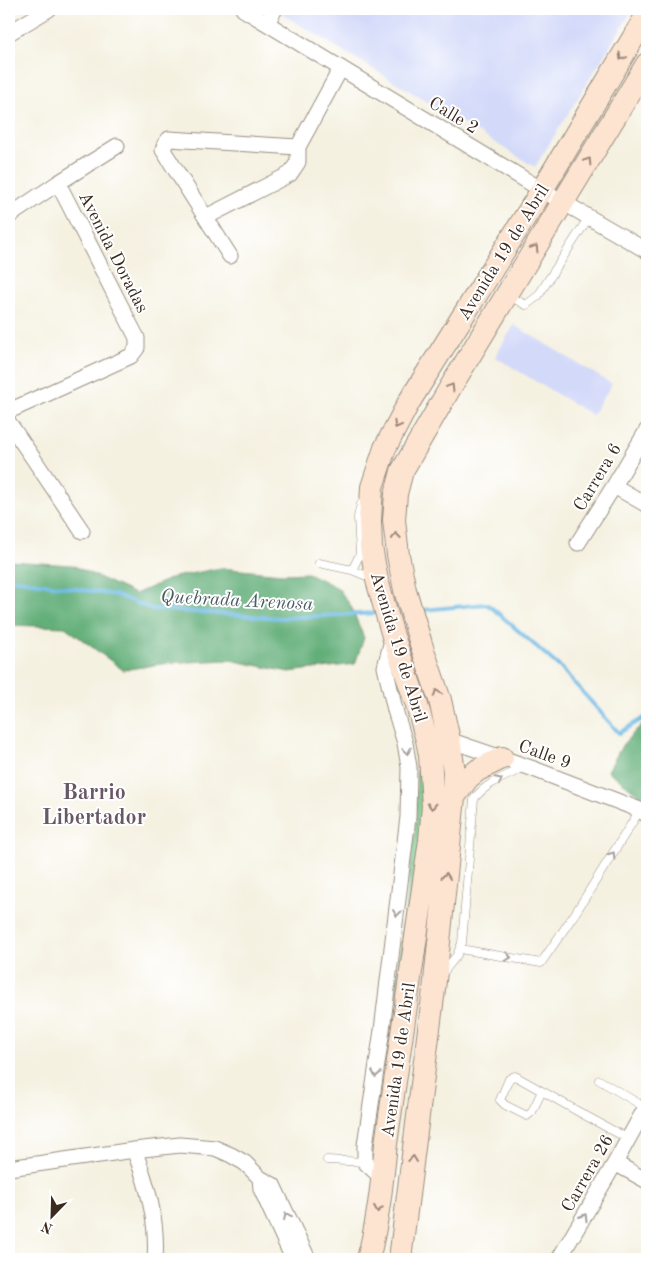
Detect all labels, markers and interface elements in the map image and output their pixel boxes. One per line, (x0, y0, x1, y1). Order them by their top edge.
one-way arrow (619, 52, 629, 61)
street label: Calle 2 (426, 94, 481, 138)
one-way arrow (582, 157, 592, 166)
street label: Avenida 19 de Abril (455, 181, 553, 324)
street label: Avenida Doradas (75, 189, 151, 316)
one-way arrow (528, 245, 538, 254)
one-way arrow (444, 384, 454, 393)
one-way arrow (393, 420, 403, 429)
street label: Carrera 6 (571, 440, 625, 515)
one-way arrow (391, 532, 402, 540)
street label: Avenida 19 de Abril (367, 570, 430, 725)
water label: Quebrada Arenosa (160, 588, 314, 615)
one-way arrow (433, 689, 443, 697)
street label: Calle 9 (516, 737, 573, 773)
one-way arrow (401, 747, 411, 756)
one-way arrow (494, 776, 503, 786)
district label: Barrio Libertador (42, 782, 146, 829)
one-way arrow (427, 802, 438, 810)
one-way arrow (606, 852, 615, 861)
one-way arrow (440, 871, 451, 879)
one-way arrow (392, 909, 403, 917)
one-way arrow (503, 951, 512, 961)
street label: Avenida 19 de Abril (379, 981, 419, 1139)
one-way arrow (371, 1070, 381, 1079)
street label: Carrera 26 (559, 1132, 617, 1215)
one-way arrow (407, 1154, 418, 1162)
north arrow (28, 1190, 78, 1240)
one-way arrow (373, 1205, 383, 1214)
one-way arrow (283, 1212, 293, 1221)
one-way arrow (577, 1214, 587, 1223)
text: N (39, 1218, 55, 1236)

